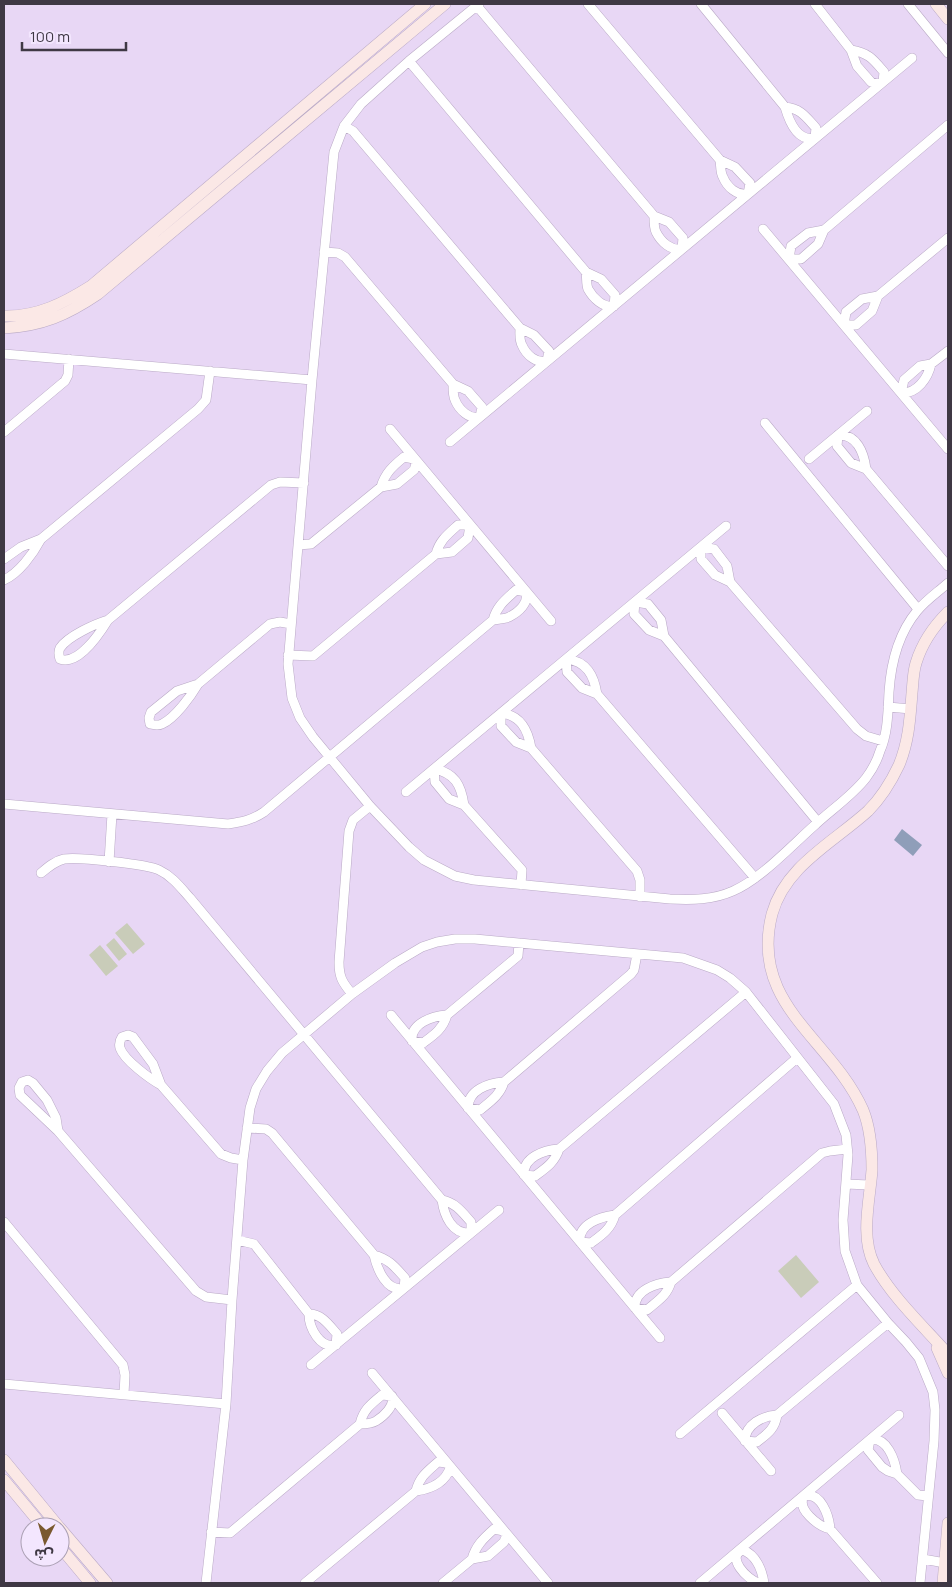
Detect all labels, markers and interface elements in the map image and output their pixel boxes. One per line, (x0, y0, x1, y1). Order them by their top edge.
scale bar (22, 20, 126, 52)
text: 100 m (30, 26, 70, 47)
north arrow (20, 1517, 70, 1567)
text: ش (33, 1545, 54, 1566)

